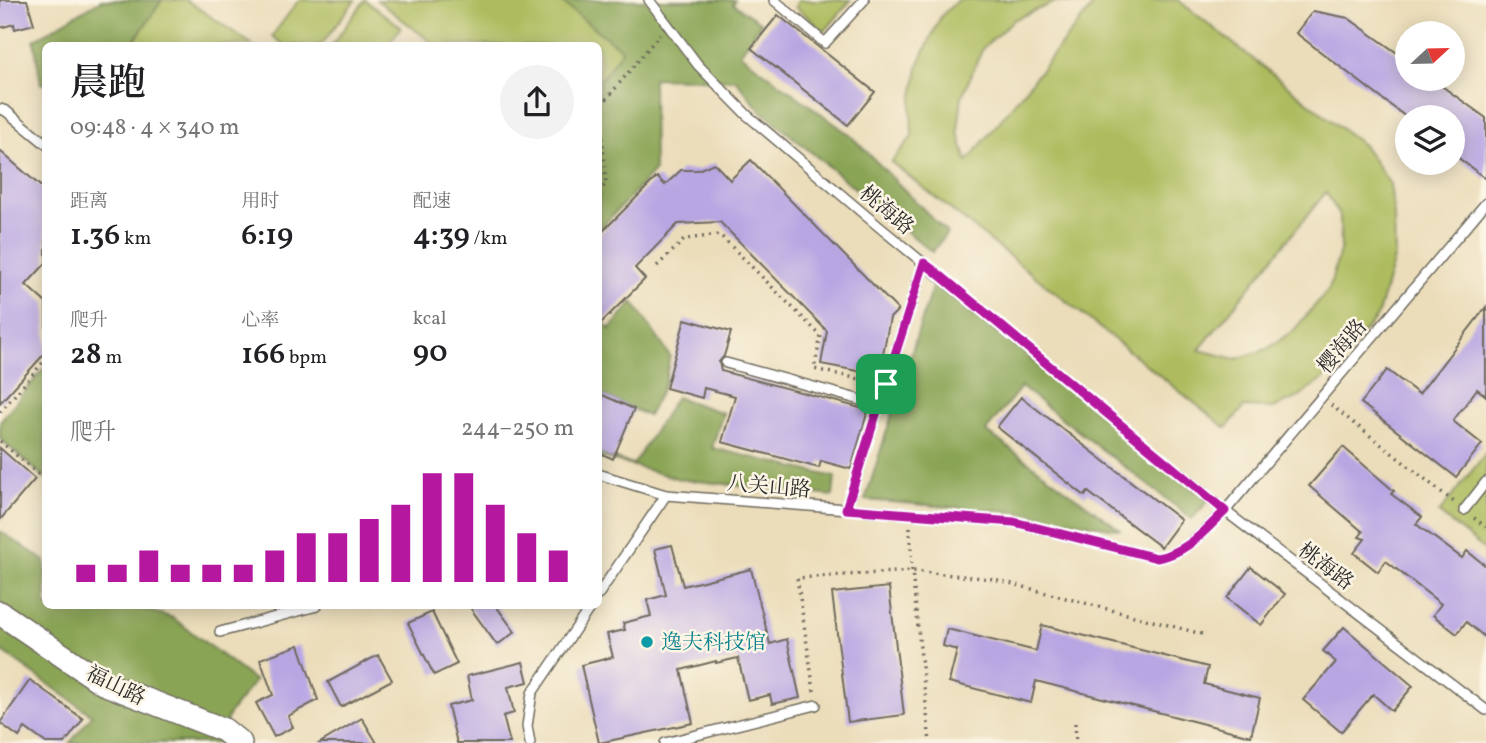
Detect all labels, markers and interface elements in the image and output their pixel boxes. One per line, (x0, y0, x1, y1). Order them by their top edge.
north arrow (1395, 21, 1465, 91)
map controls (1395, 21, 1465, 175)
text: 晨跑 (70, 59, 146, 112)
button: share (500, 65, 574, 139)
button: layers (1395, 105, 1465, 175)
text: 09:48 · 4 × 340 m (70, 112, 240, 144)
street label: 桃海路 (853, 180, 919, 243)
text: 距离 (70, 189, 108, 215)
text: 用时 (241, 189, 279, 215)
text: 配速 (413, 189, 451, 215)
text: 1.36 (70, 215, 120, 257)
text: 6:19 (241, 215, 293, 257)
text: 4:39 (413, 215, 470, 257)
text: km (120, 226, 151, 252)
text: /km (470, 226, 508, 252)
text: kcal (413, 306, 446, 332)
text: 爬升 (70, 308, 108, 334)
text: 心率 (241, 308, 279, 334)
street label: 樱海路 (1312, 314, 1375, 380)
text: 90 (413, 332, 448, 374)
text: 28 (70, 334, 102, 376)
text: 166 (241, 334, 285, 376)
text: m (102, 345, 122, 371)
text: bpm (285, 345, 327, 371)
pin (856, 354, 916, 414)
icon: arrive (867, 365, 905, 403)
text: 244–250 m (461, 413, 574, 445)
text: 爬升 (70, 417, 116, 449)
street label: 八关山路 (726, 469, 812, 506)
street label: 桃海路 (1291, 537, 1359, 598)
place label: 逸夫科技馆 (661, 629, 766, 658)
marker: 逸夫科技馆 (639, 634, 655, 650)
street label: 福山路 (81, 660, 150, 713)

